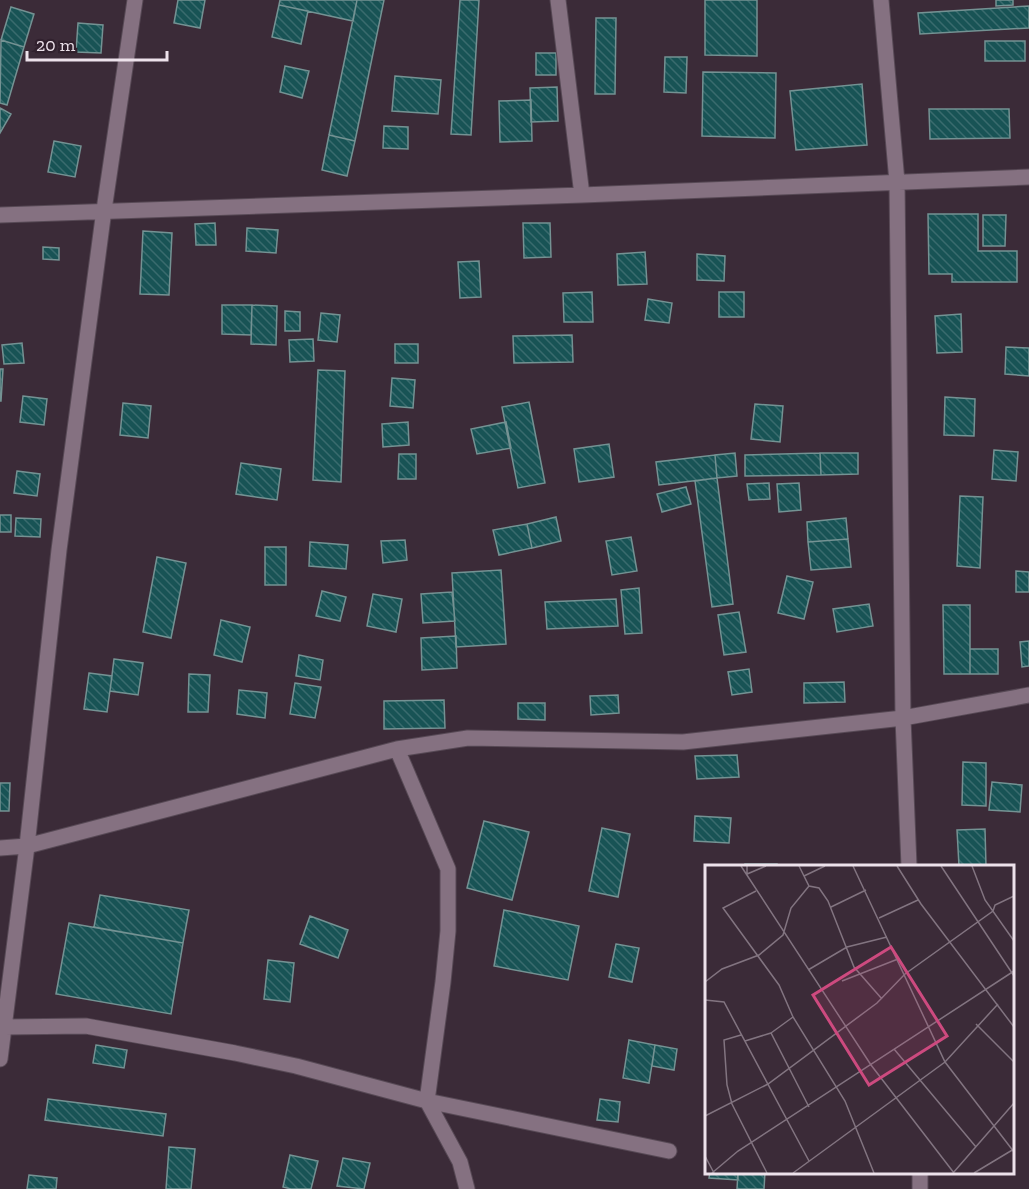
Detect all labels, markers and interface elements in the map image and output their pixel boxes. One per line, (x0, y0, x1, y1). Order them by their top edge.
scale bar (27, 24, 166, 62)
text: 20 m (36, 34, 76, 56)
inset map (705, 865, 1014, 1174)

